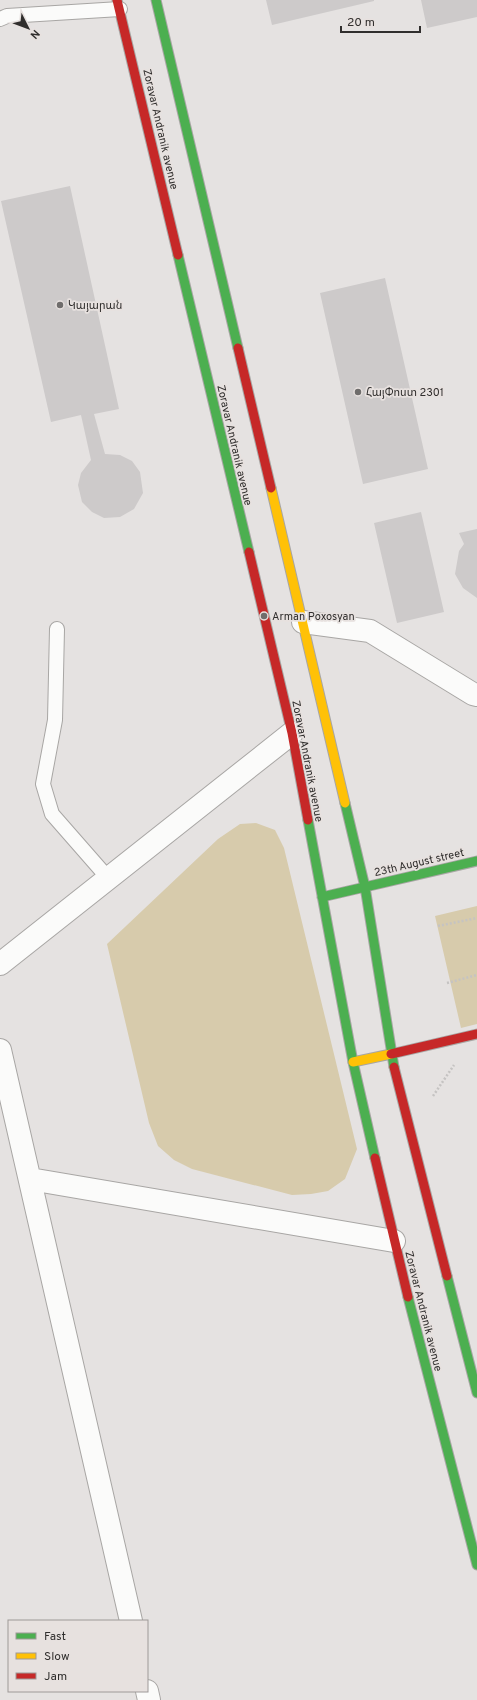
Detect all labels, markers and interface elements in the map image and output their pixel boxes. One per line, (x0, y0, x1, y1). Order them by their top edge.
north arrow (8, 8, 48, 48)
scale bar (341, 8, 420, 34)
text: 20 m (347, 15, 375, 31)
text: N (27, 26, 43, 42)
street label: Zoravar Andranik avenue (139, 67, 181, 191)
place label: Կայարան (68, 299, 122, 313)
marker: Կայարան (55, 300, 65, 310)
street label: Zoravar Andranik avenue (213, 383, 255, 507)
place label: ՀայՓոստ 2301 (366, 386, 444, 400)
marker: ՀայՓոստ 2301 (353, 387, 363, 397)
place label: Arman Poxosyan (272, 610, 355, 624)
marker: Arman Poxosyan (259, 611, 269, 621)
street label: Zoravar Andranik avenue (288, 699, 326, 823)
street label: 23th August street (373, 846, 466, 880)
street label: Zoravar Andranik avenue (401, 1250, 445, 1373)
legend (8, 1620, 148, 1692)
text: Fast (44, 1629, 66, 1645)
text: Slow (44, 1649, 70, 1665)
text: Jam (44, 1669, 67, 1685)

